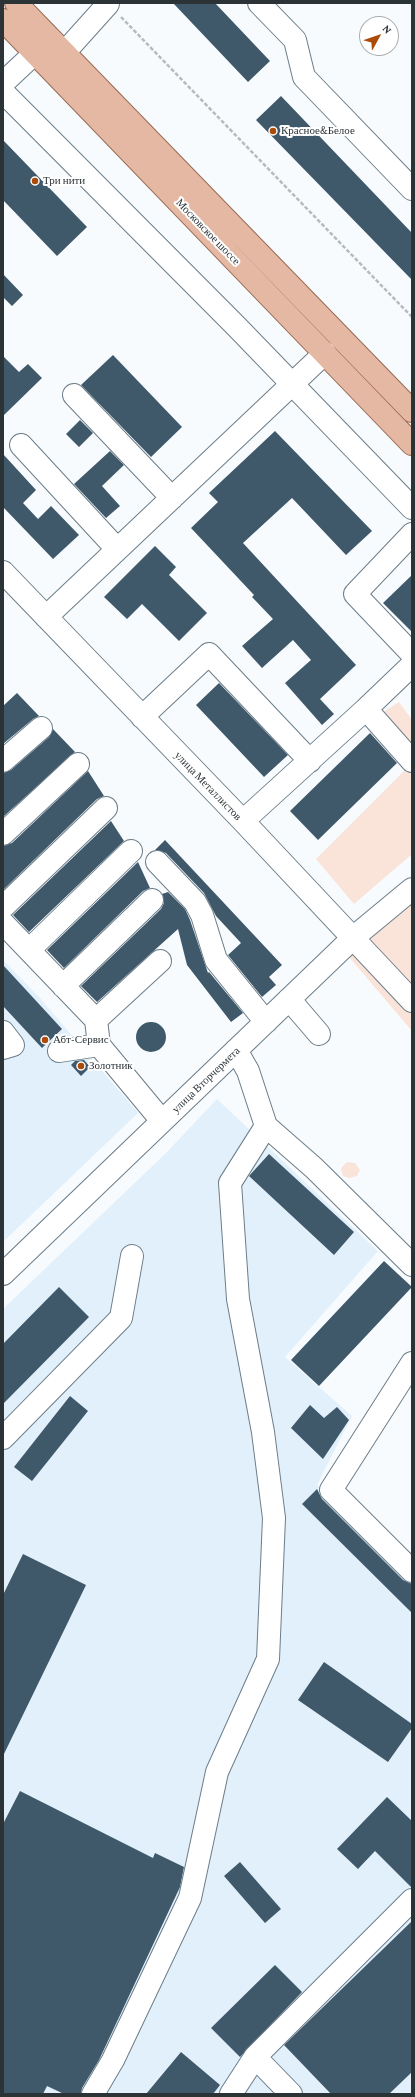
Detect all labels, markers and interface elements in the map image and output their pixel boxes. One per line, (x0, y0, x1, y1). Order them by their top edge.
north arrow (359, 16, 399, 56)
text: N (380, 22, 394, 36)
place label: Красное&Белое (281, 124, 355, 138)
marker: Красное&Белое (268, 126, 278, 136)
place label: Три нити (43, 174, 85, 188)
marker: Три нити (30, 176, 40, 186)
street label: Московское шоссе (173, 196, 243, 268)
street label: улица Металлистов (172, 749, 244, 823)
place label: Абт-Сервис (53, 1033, 109, 1047)
marker: Абт-Сервис (40, 1035, 50, 1045)
street label: улица Вторчермета (169, 1044, 243, 1116)
place label: Золотник (89, 1059, 133, 1073)
marker: Золотник (76, 1061, 86, 1071)

